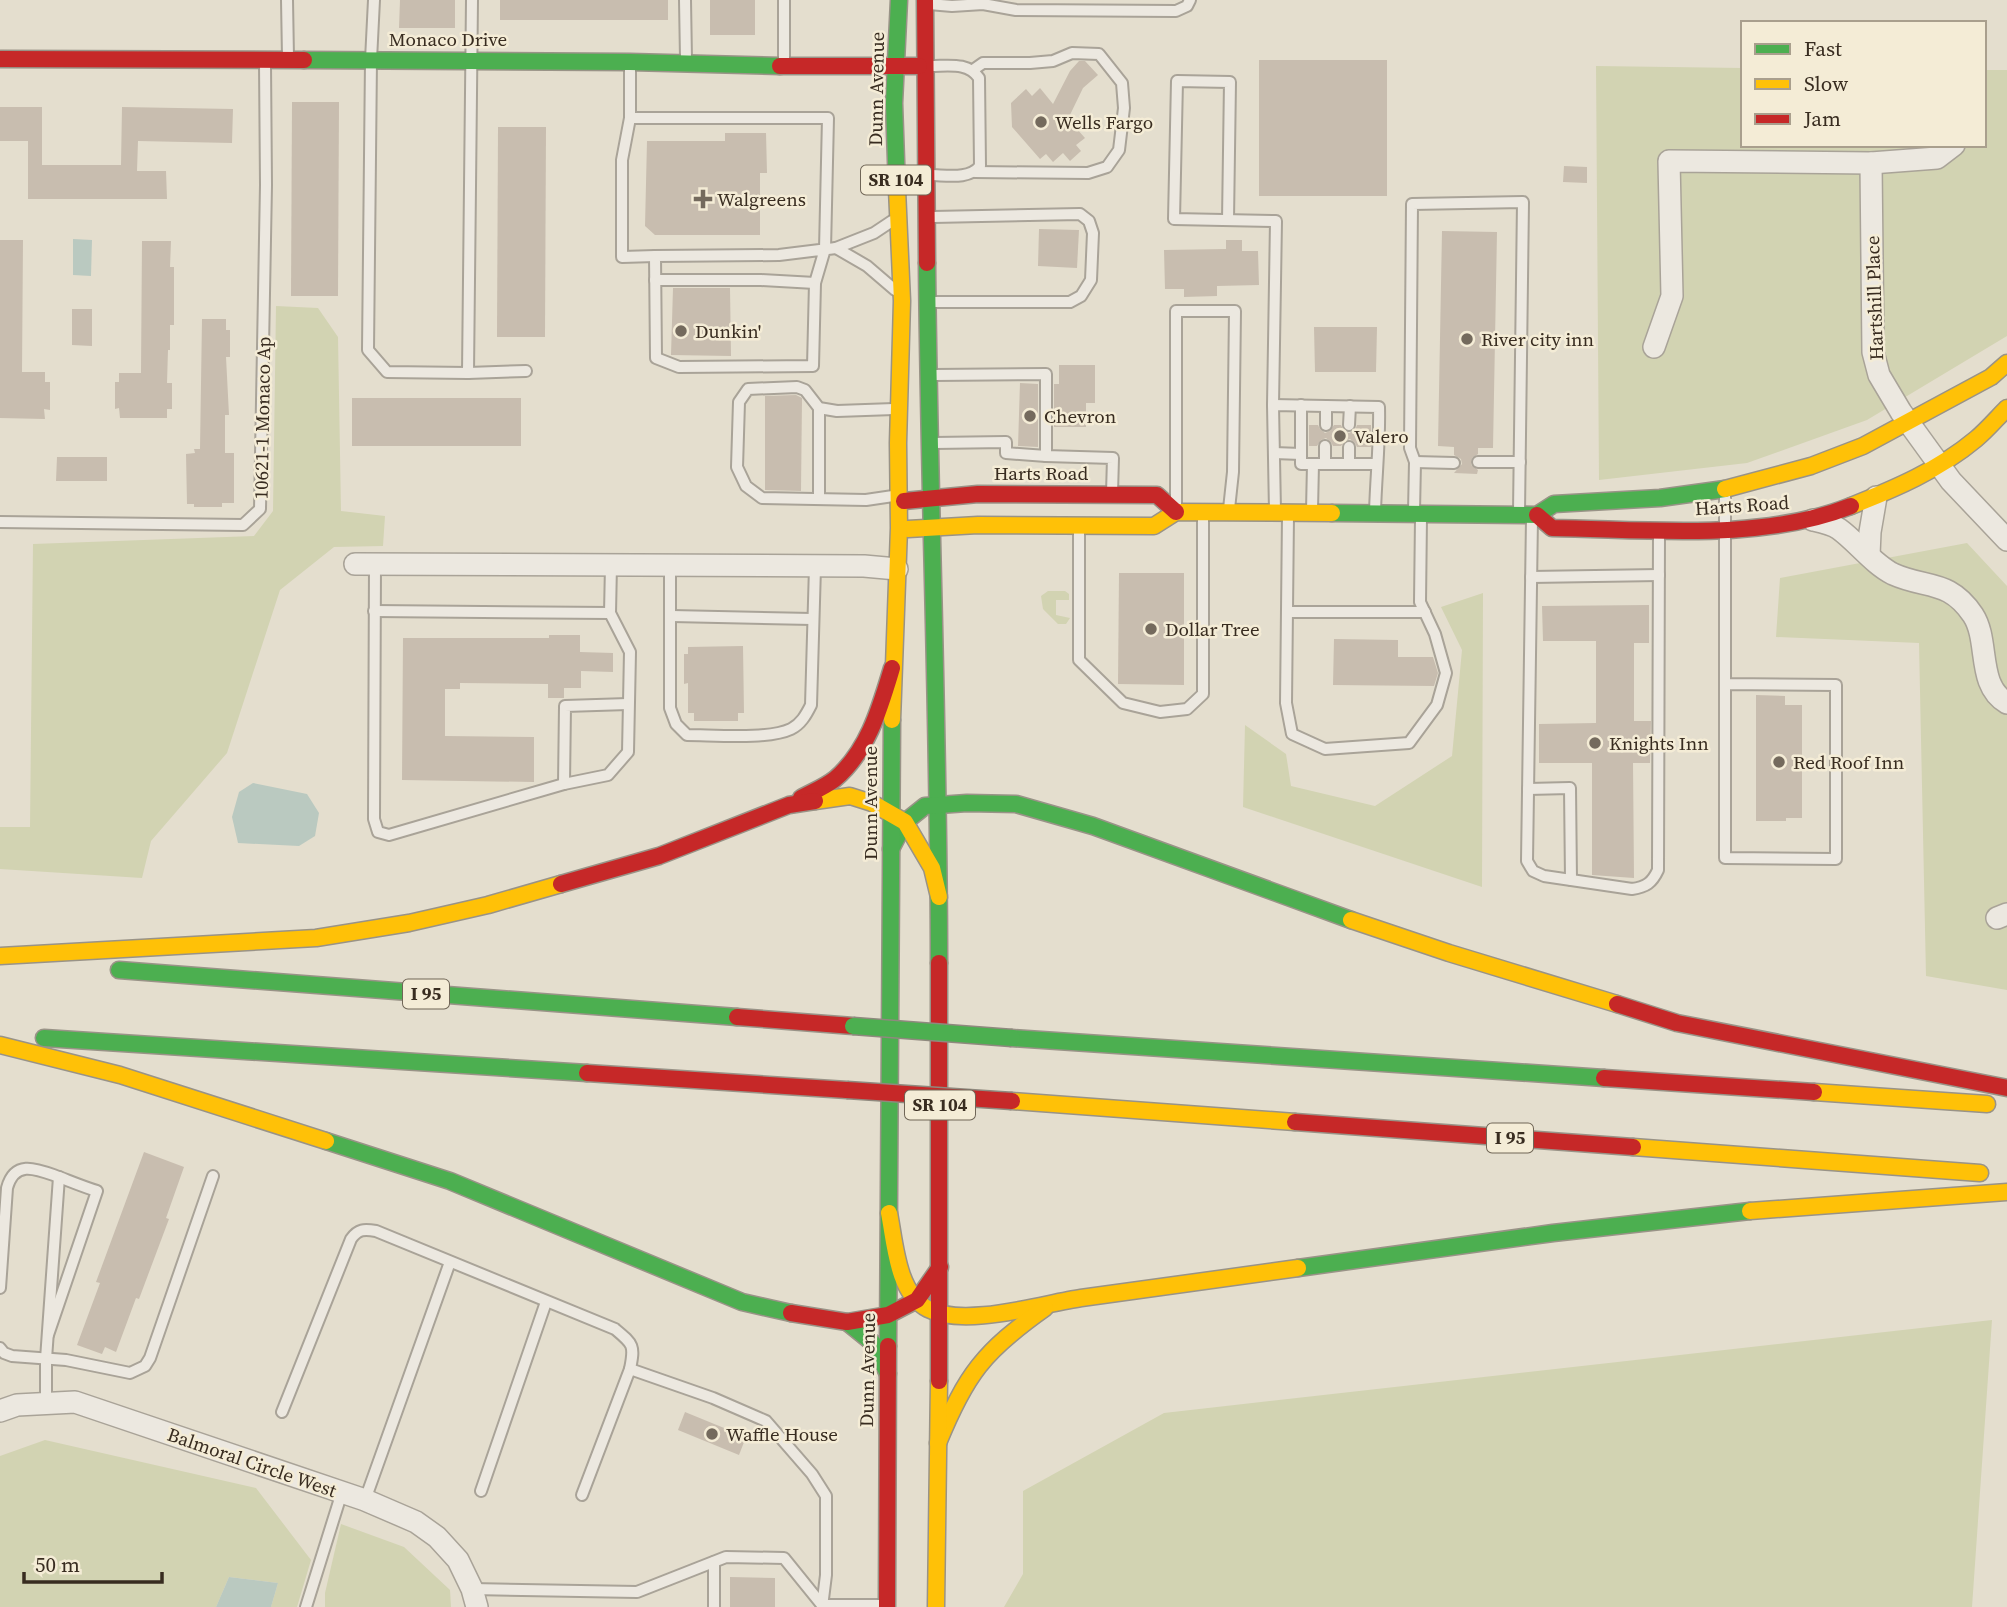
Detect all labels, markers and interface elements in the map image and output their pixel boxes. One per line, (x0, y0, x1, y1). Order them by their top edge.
legend (1741, 21, 1986, 147)
street label: Monaco Drive (389, 26, 507, 52)
street label: Dunn Avenue (862, 32, 890, 146)
text: Fast (1804, 34, 1842, 63)
text: Slow (1804, 69, 1848, 98)
text: Jam (1803, 104, 1841, 133)
place label: Wells Fargo (1055, 109, 1153, 135)
marker: Wells Fargo (1033, 114, 1049, 130)
road number: SR 104 (861, 166, 931, 195)
place label: Walgreens (717, 186, 806, 212)
marker: Walgreens (695, 191, 711, 207)
street label: Hartshill Place (1859, 235, 1889, 361)
place label: Dunkin' (695, 318, 761, 344)
marker: Dunkin' (673, 323, 689, 339)
place label: River city inn (1481, 326, 1594, 352)
marker: River city inn (1459, 331, 1475, 347)
street label: 10621-1 Monaco Ap (248, 336, 276, 500)
place label: Chevron (1044, 403, 1116, 429)
marker: Chevron (1022, 408, 1038, 424)
place label: Valero (1354, 423, 1409, 449)
marker: Valero (1332, 428, 1348, 444)
street label: Harts Road (994, 460, 1088, 486)
street label: Harts Road (1694, 489, 1790, 521)
place label: Dollar Tree (1165, 616, 1260, 642)
marker: Dollar Tree (1143, 621, 1159, 637)
place label: Knights Inn (1609, 730, 1709, 756)
marker: Knights Inn (1587, 735, 1603, 751)
street label: Dunn Avenue (857, 746, 883, 860)
place label: Red Roof Inn (1793, 749, 1904, 775)
marker: Red Roof Inn (1771, 754, 1787, 770)
road number: I 95 (403, 979, 449, 1009)
road number: SR 104 (905, 1090, 975, 1120)
road number: I 95 (1487, 1124, 1533, 1153)
street label: Dunn Avenue (853, 1313, 881, 1427)
street label: Balmoral Circle West (164, 1421, 341, 1503)
place label: Waffle House (726, 1421, 838, 1447)
marker: Waffle House (704, 1426, 720, 1442)
scale bar (24, 1540, 163, 1584)
text: 50 m (35, 1550, 80, 1579)

